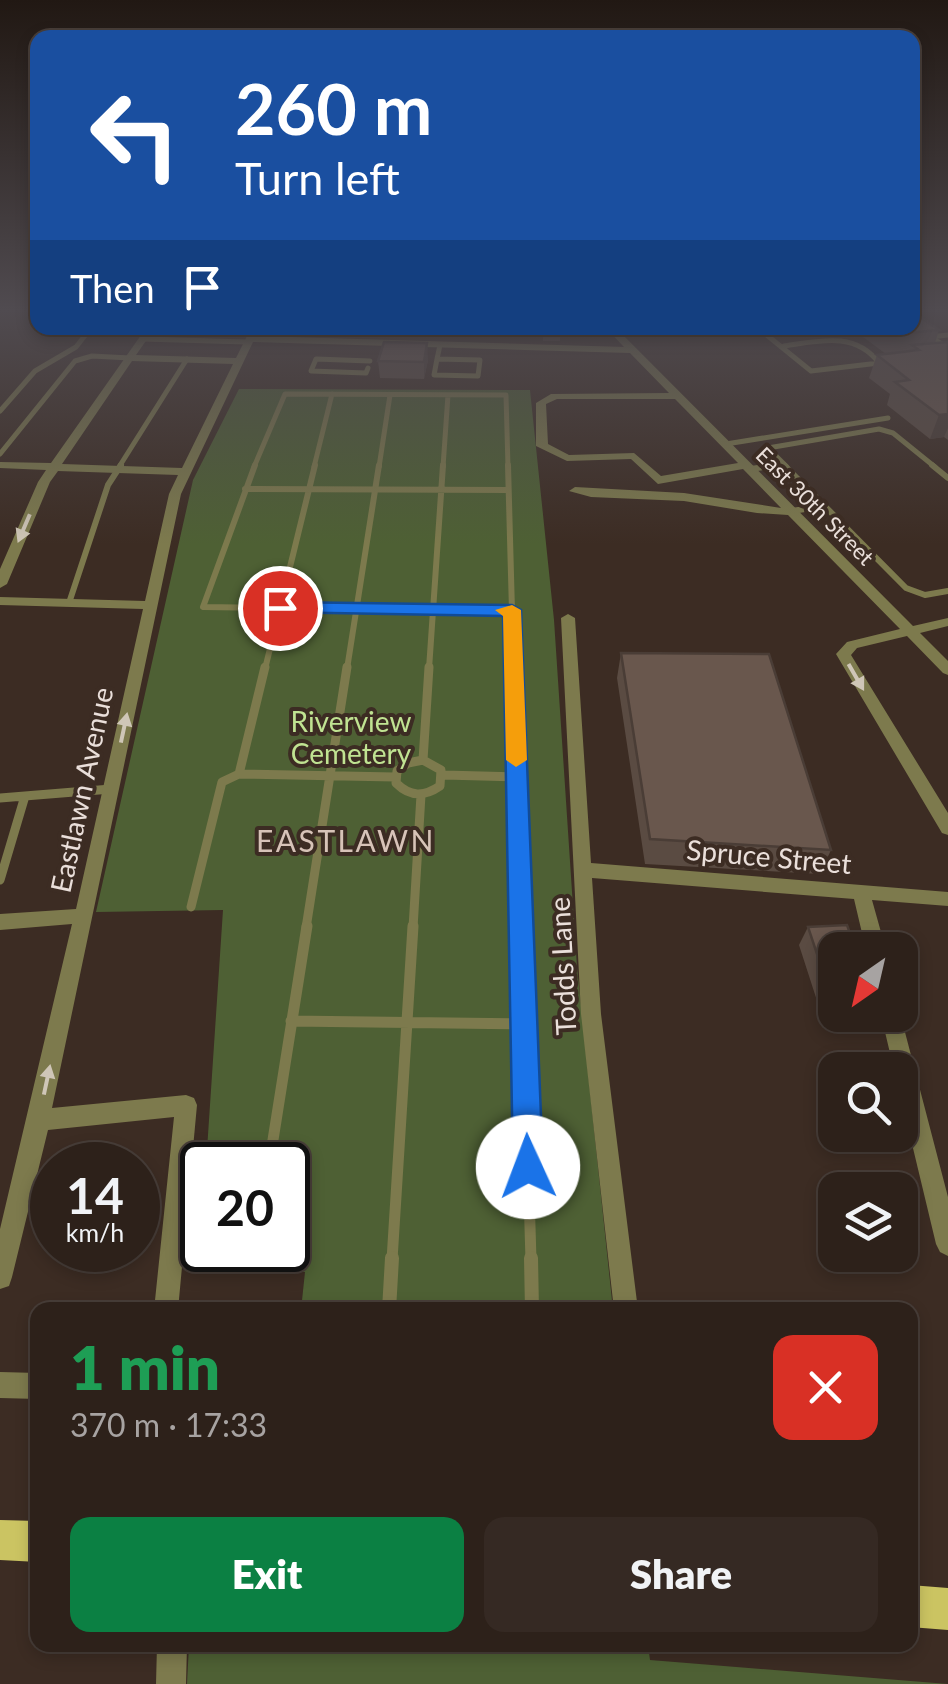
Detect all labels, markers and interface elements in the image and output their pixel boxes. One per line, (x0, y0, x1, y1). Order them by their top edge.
text: 260 m (235, 66, 432, 150)
icon: left (70, 70, 200, 200)
text: Turn left (235, 151, 400, 205)
icon: arrive (175, 260, 230, 315)
text: Then (70, 265, 155, 311)
street label: East 30th Street (751, 441, 880, 570)
one-way arrow (15, 513, 31, 543)
pin (238, 566, 323, 651)
icon: arrive (253, 581, 308, 636)
one-way arrow (846, 663, 864, 691)
street label: Eastlawn Avenue (43, 684, 119, 896)
park label: Riverview Cemetery (291, 704, 412, 770)
one-way arrow (116, 712, 132, 743)
district label: EASTLAWN (256, 822, 436, 858)
street label: Spruce Street (685, 832, 853, 880)
street label: Todds Lane (541, 896, 583, 1036)
north arrow (818, 932, 918, 1032)
map controls (818, 932, 918, 1272)
button: search (818, 1052, 918, 1152)
one-way arrow (40, 1064, 56, 1095)
position arrow (476, 1115, 580, 1219)
speed limit sign: 20 (180, 1142, 310, 1272)
text: 14 (66, 1165, 124, 1225)
button: layers (818, 1172, 918, 1272)
text: km/h (66, 1217, 124, 1247)
text: 1 min (70, 1331, 220, 1403)
button: close (773, 1335, 878, 1440)
text: 370 m · 17:33 (70, 1405, 267, 1444)
button: Exit (70, 1517, 464, 1632)
button: Share (484, 1517, 878, 1632)

